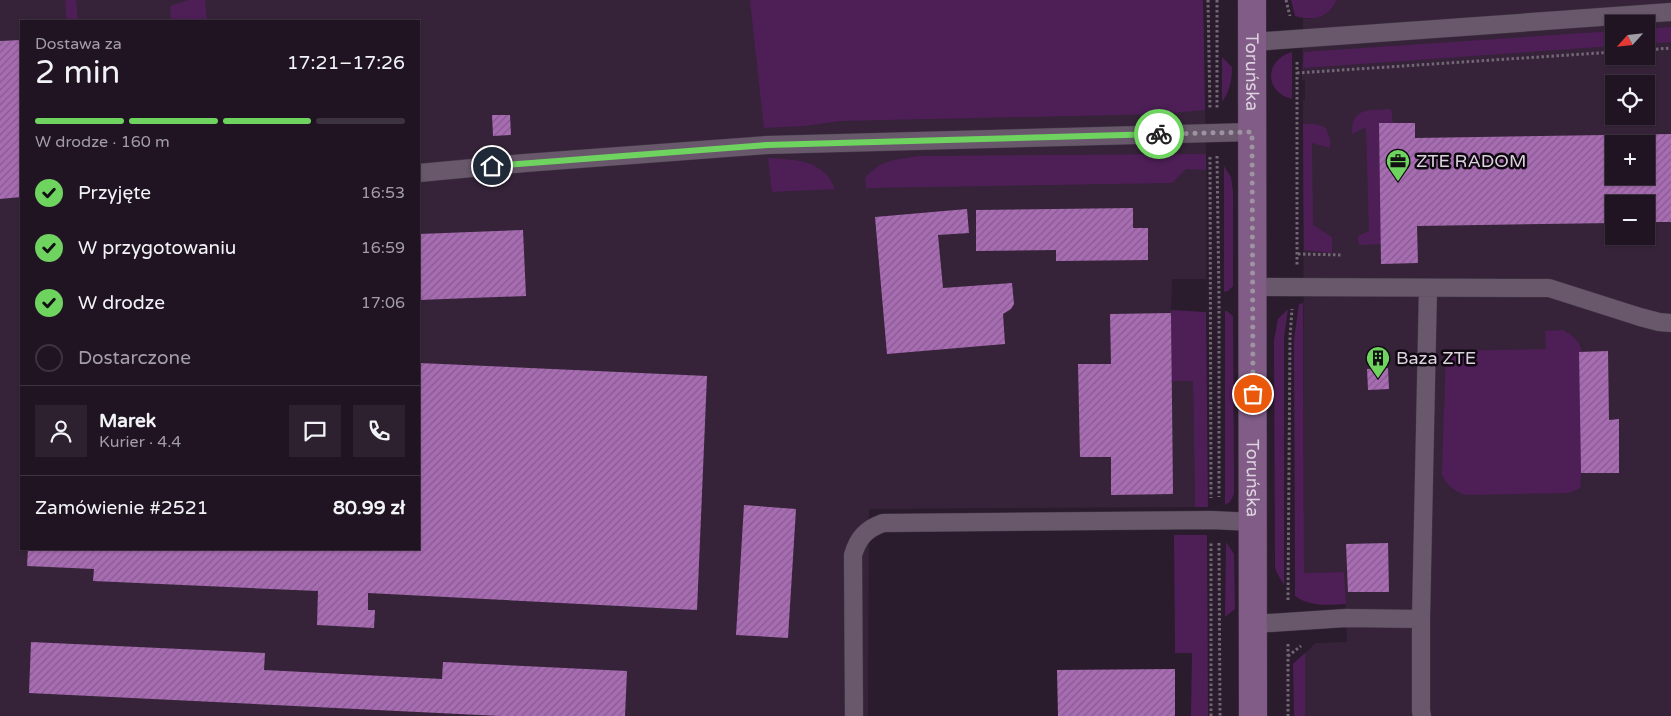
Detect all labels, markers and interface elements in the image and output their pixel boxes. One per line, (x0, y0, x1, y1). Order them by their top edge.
north arrow (1605, 15, 1655, 65)
map controls (1605, 15, 1655, 245)
street label: Toruńska (1241, 33, 1263, 111)
text: Dostawa za (35, 34, 122, 54)
text: 17:21–17:26 (287, 52, 405, 74)
text: 2 min (35, 54, 120, 92)
button: locate (1605, 75, 1655, 125)
courier (1134, 109, 1184, 159)
icon: bike (1145, 120, 1173, 148)
text: W drodze · 160 m (35, 132, 170, 152)
button: + (1605, 135, 1655, 185)
pin (471, 145, 513, 187)
office icon: ZTE RADOM (1385, 148, 1411, 182)
place label: ZTE RADOM (1416, 150, 1526, 172)
icon: home (478, 152, 506, 180)
icon: check (35, 179, 63, 207)
text: Przyjęte (78, 182, 151, 204)
text: 16:53 (361, 183, 405, 203)
button: − (1605, 195, 1655, 245)
icon: check (35, 234, 63, 262)
text: W przygotowaniu (78, 237, 236, 259)
text: 16:59 (361, 238, 405, 258)
icon: check (35, 289, 63, 317)
text: W drodze (78, 292, 165, 314)
text: 17:06 (361, 293, 405, 313)
building icon: Baza ZTE (1365, 345, 1391, 379)
text: Dostarczone (78, 347, 191, 369)
place label: Baza ZTE (1396, 347, 1476, 369)
pin (1232, 373, 1274, 415)
icon: bag (1239, 380, 1267, 408)
button: person (35, 405, 87, 457)
button: chat (289, 405, 341, 457)
button: phone (353, 405, 405, 457)
text: Marek (99, 410, 156, 432)
text: Kurier · 4.4 (99, 432, 181, 452)
street label: Toruńska (1242, 439, 1264, 517)
text: Zamówienie #2521 (35, 497, 209, 519)
text: 80.99 zł (333, 497, 405, 519)

